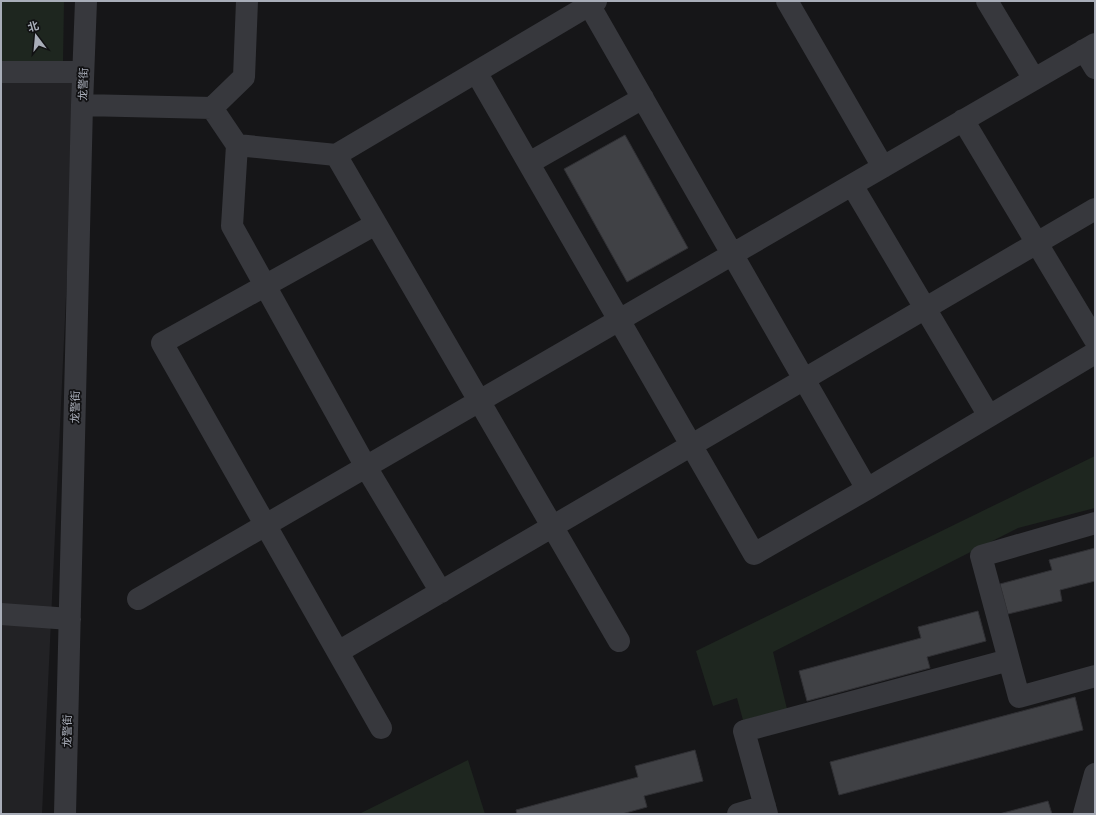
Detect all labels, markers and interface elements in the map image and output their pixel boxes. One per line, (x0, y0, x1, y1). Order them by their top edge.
north arrow (16, 16, 56, 56)
text: 北 (26, 18, 40, 34)
street label: 龙警街 (75, 67, 90, 101)
street label: 龙警街 (68, 390, 81, 424)
street label: 龙警街 (60, 714, 73, 748)

